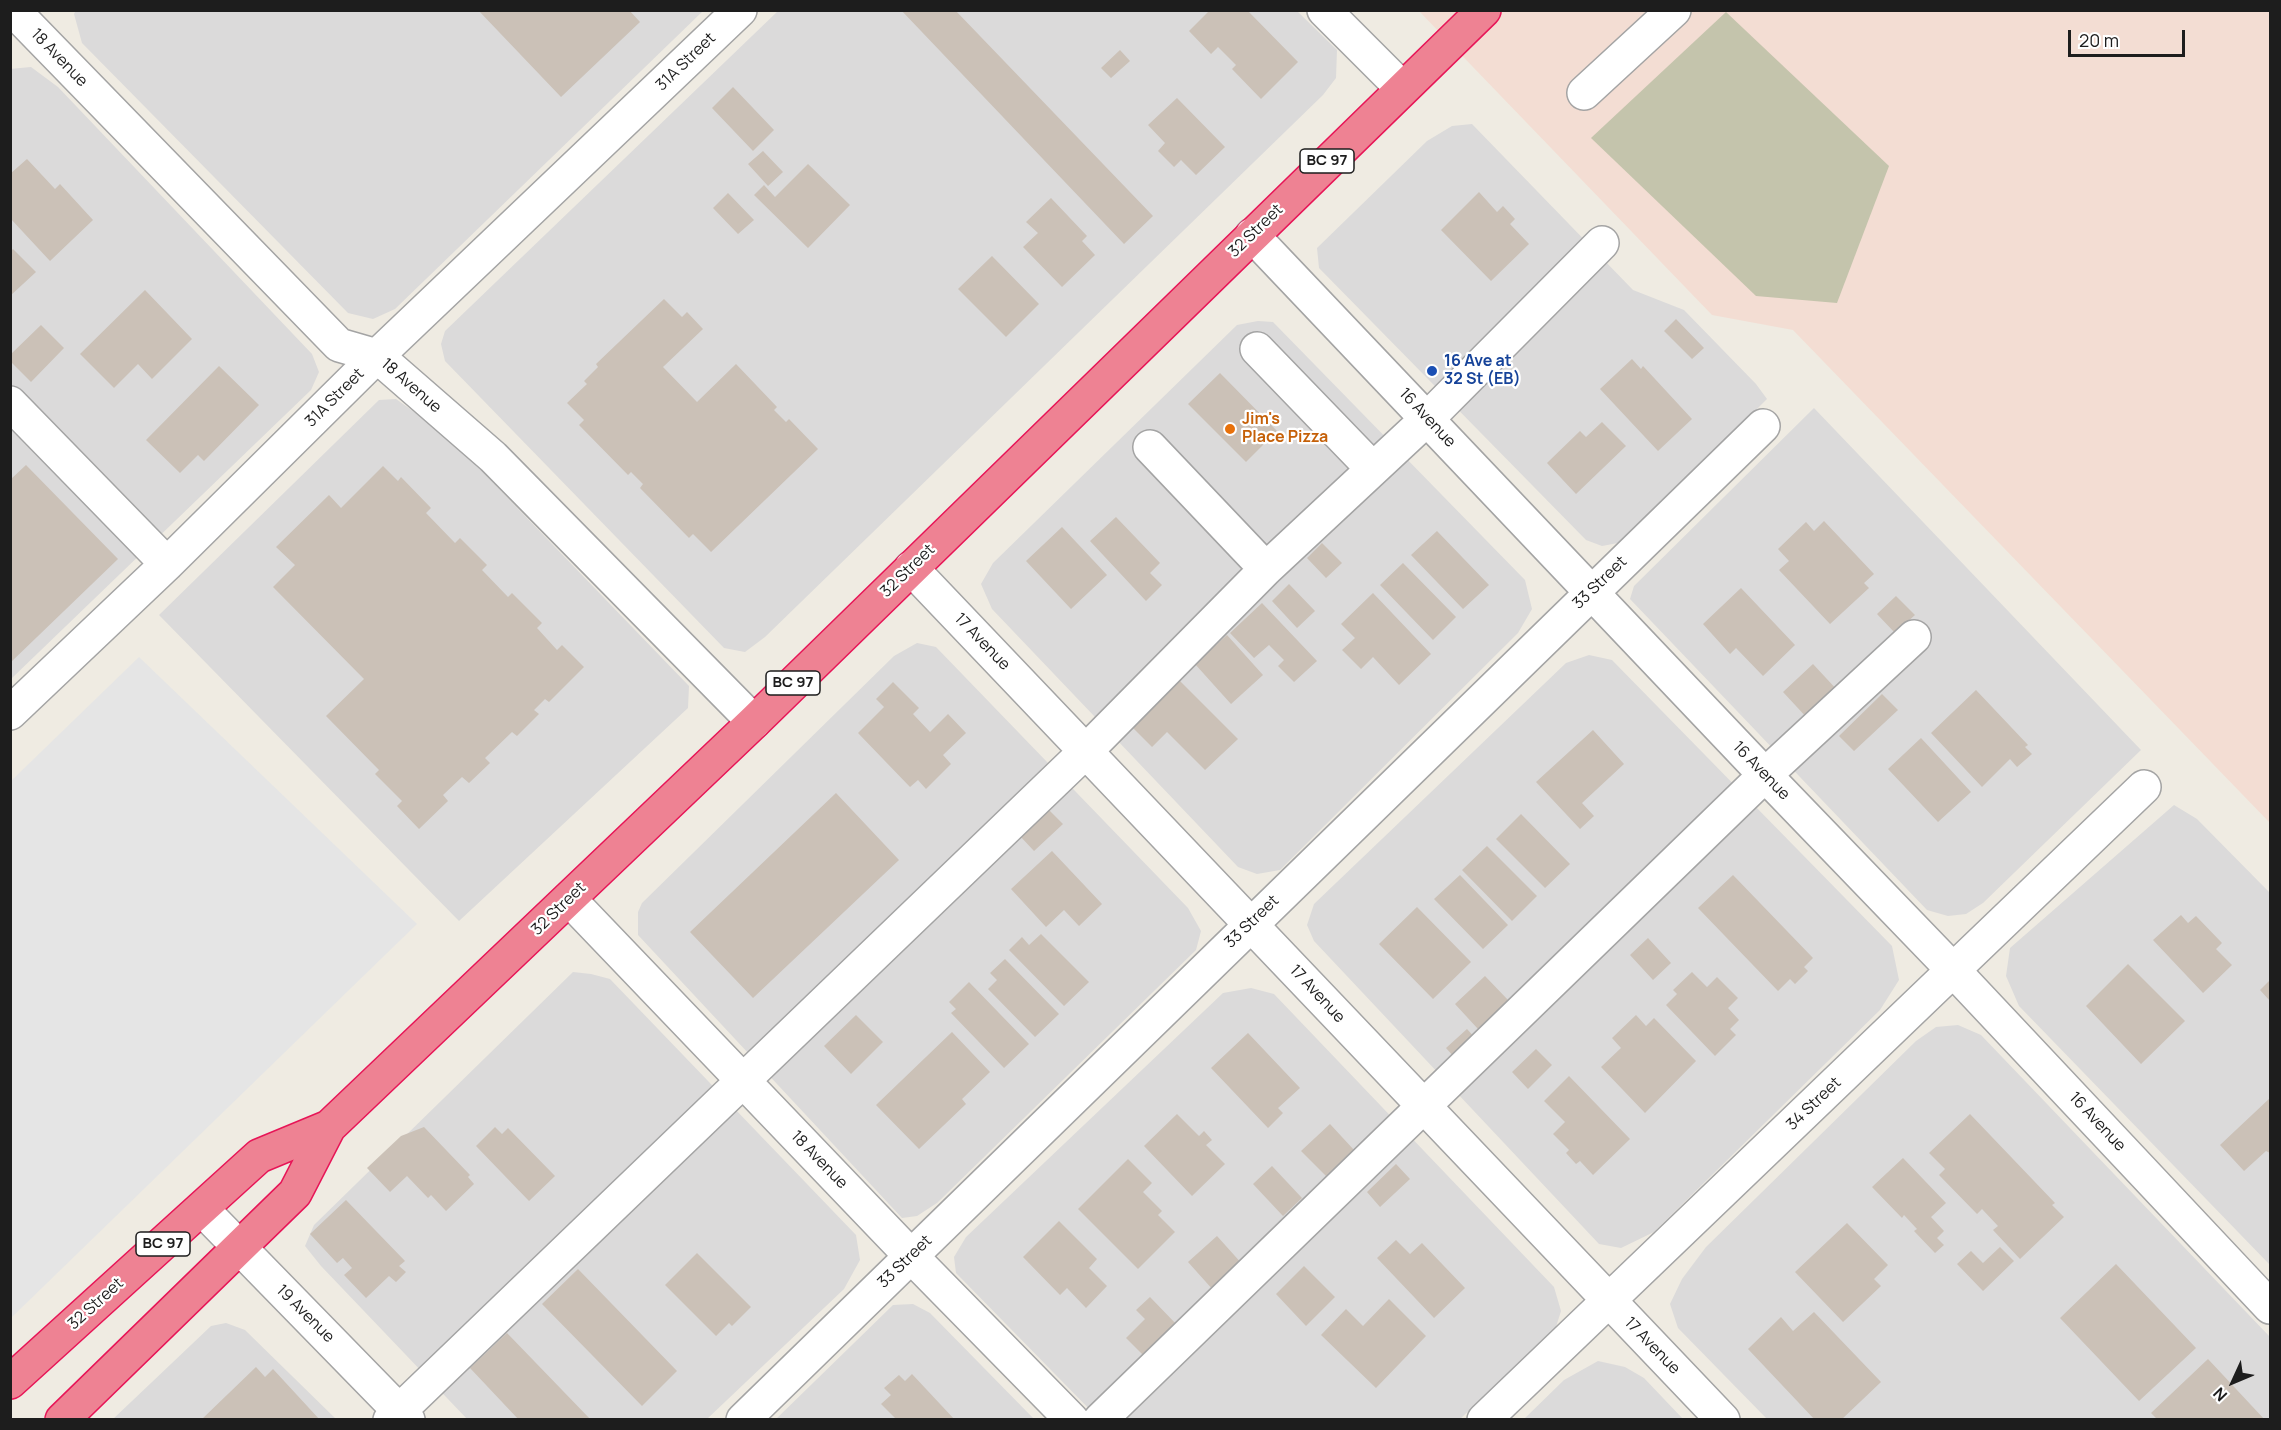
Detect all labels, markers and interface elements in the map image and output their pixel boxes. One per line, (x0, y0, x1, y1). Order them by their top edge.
scale bar (2071, 18, 2188, 56)
street label: 18 Avenue (27, 25, 91, 91)
text: 20 m (2079, 28, 2119, 52)
street label: 31A Street (652, 29, 720, 95)
road number: BC 97 (1300, 149, 1354, 173)
street label: 32 Street (1225, 200, 1287, 262)
place label: 16 Ave at 32 St (EB) (1444, 352, 1521, 390)
street label: 18 Avenue (377, 355, 445, 417)
marker: 16 Ave at 32 St (EB) (1425, 364, 1439, 378)
street label: 31A Street (302, 365, 368, 431)
street label: 16 Avenue (1395, 384, 1459, 452)
place label: Jim's Place Pizza (1242, 410, 1328, 448)
marker: Jim's Place Pizza (1223, 422, 1237, 436)
street label: 32 Street (877, 540, 939, 602)
street label: 33 Street (1569, 553, 1631, 613)
street label: 17 Avenue (950, 609, 1014, 675)
road number: BC 97 (766, 671, 820, 695)
street label: 16 Avenue (1728, 738, 1794, 804)
street label: 32 Street (528, 878, 590, 940)
street label: 33 Street (1221, 892, 1283, 952)
street label: 17 Avenue (1285, 961, 1349, 1027)
street label: 34 Street (1783, 1073, 1845, 1135)
street label: 16 Avenue (2065, 1088, 2129, 1156)
street label: 18 Avenue (787, 1127, 851, 1193)
road number: BC 97 (136, 1232, 190, 1256)
street label: 33 Street (874, 1232, 936, 1292)
street label: 32 Street (64, 1274, 128, 1334)
street label: 19 Avenue (272, 1281, 338, 1347)
street label: 17 Avenue (1620, 1313, 1684, 1379)
north arrow (2203, 1352, 2263, 1412)
text: N (2208, 1383, 2232, 1406)

